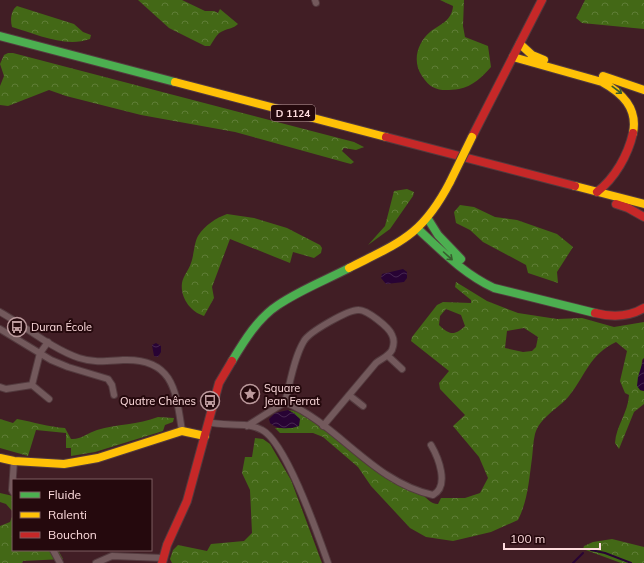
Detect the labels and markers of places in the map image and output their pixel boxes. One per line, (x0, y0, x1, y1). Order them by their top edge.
bus stop icon: Duran École (6, 316, 28, 338)
place label: Duran École (31, 320, 92, 334)
place label: Square Jean Ferrat (264, 381, 320, 408)
place icon: Square Jean Ferrat (239, 383, 261, 405)
bus stop icon: Quatre Chênes (199, 390, 221, 412)
place label: Quatre Chênes (120, 394, 196, 408)

